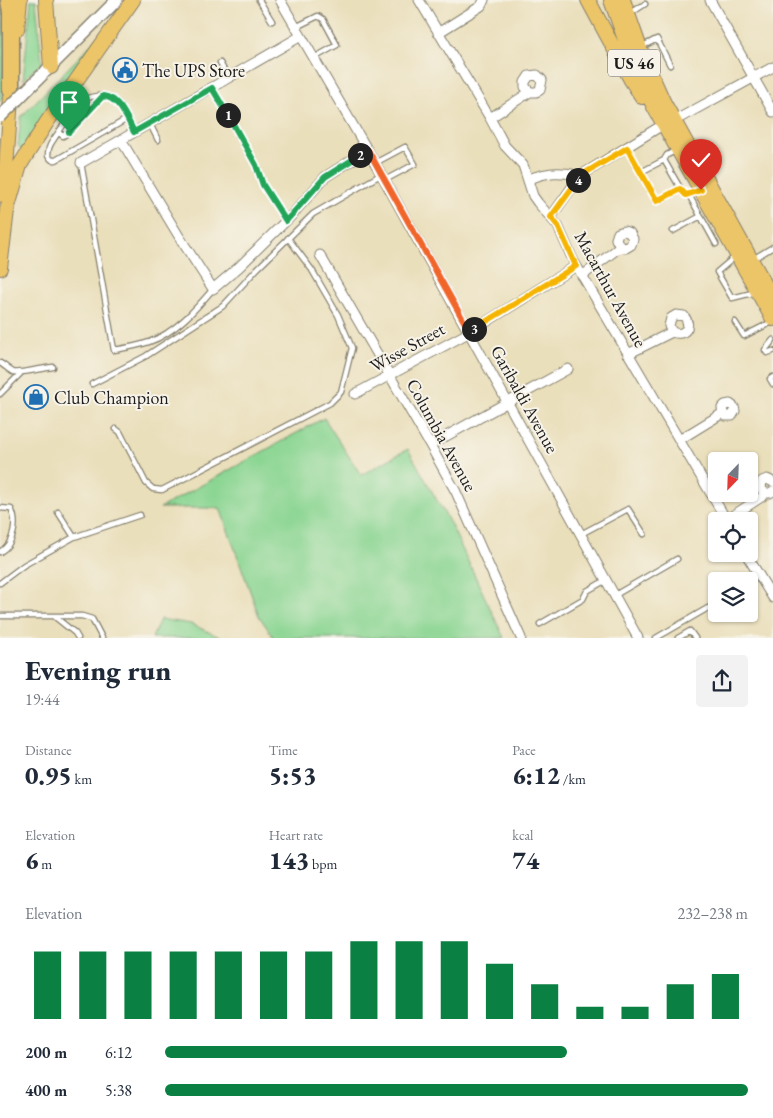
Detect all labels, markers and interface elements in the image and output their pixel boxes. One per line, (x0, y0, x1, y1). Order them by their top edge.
road number: US 46 (608, 49, 660, 76)
public building icon: The UPS Store (112, 57, 138, 83)
place label: The UPS Store (142, 59, 245, 82)
pin (48, 81, 90, 132)
icon: arrive (55, 88, 83, 116)
pin: 1 (216, 102, 240, 128)
text: 1 (225, 106, 232, 124)
pin (680, 139, 722, 190)
pin: 2 (348, 142, 372, 168)
text: 2 (357, 146, 364, 164)
icon: check (687, 146, 715, 174)
pin: 4 (566, 168, 590, 192)
text: 4 (575, 171, 582, 189)
street label: Macarthur Avenue (570, 227, 652, 351)
pin: 3 (462, 316, 486, 342)
street label: Wisse Street (365, 317, 449, 377)
text: 3 (471, 320, 478, 338)
street label: Garibaldi Avenue (486, 341, 564, 457)
street label: Columbia Avenue (402, 375, 482, 495)
shop icon: Club Champion (23, 384, 49, 410)
place label: Club Champion (54, 386, 169, 409)
north arrow (708, 452, 758, 502)
map controls (708, 452, 758, 622)
button: locate (708, 512, 758, 562)
button: layers (708, 572, 758, 622)
text: Evening run (25, 652, 171, 688)
button: share (696, 655, 748, 707)
text: 19:44 (25, 689, 60, 710)
text: Distance (25, 741, 72, 759)
text: Time (269, 741, 298, 759)
text: Pace (512, 741, 536, 759)
text: 0.95 (25, 759, 72, 791)
text: 5:53 (269, 759, 316, 791)
text: 6:12 (512, 759, 560, 791)
text: km (72, 770, 92, 788)
text: /km (560, 770, 586, 788)
text: Elevation (25, 826, 75, 844)
text: Heart rate (269, 826, 323, 844)
text: kcal (512, 826, 533, 844)
text: 6 (25, 844, 39, 876)
text: 143 (269, 844, 309, 876)
text: 74 (512, 844, 539, 876)
text: m (39, 855, 52, 873)
text: bpm (309, 855, 337, 873)
text: Elevation (25, 903, 83, 924)
text: 232–238 m (677, 903, 748, 924)
text: 200 m (25, 1042, 67, 1063)
text: 6:12 (105, 1042, 132, 1063)
text: 400 m (25, 1080, 67, 1101)
text: 5:38 (105, 1080, 132, 1101)

